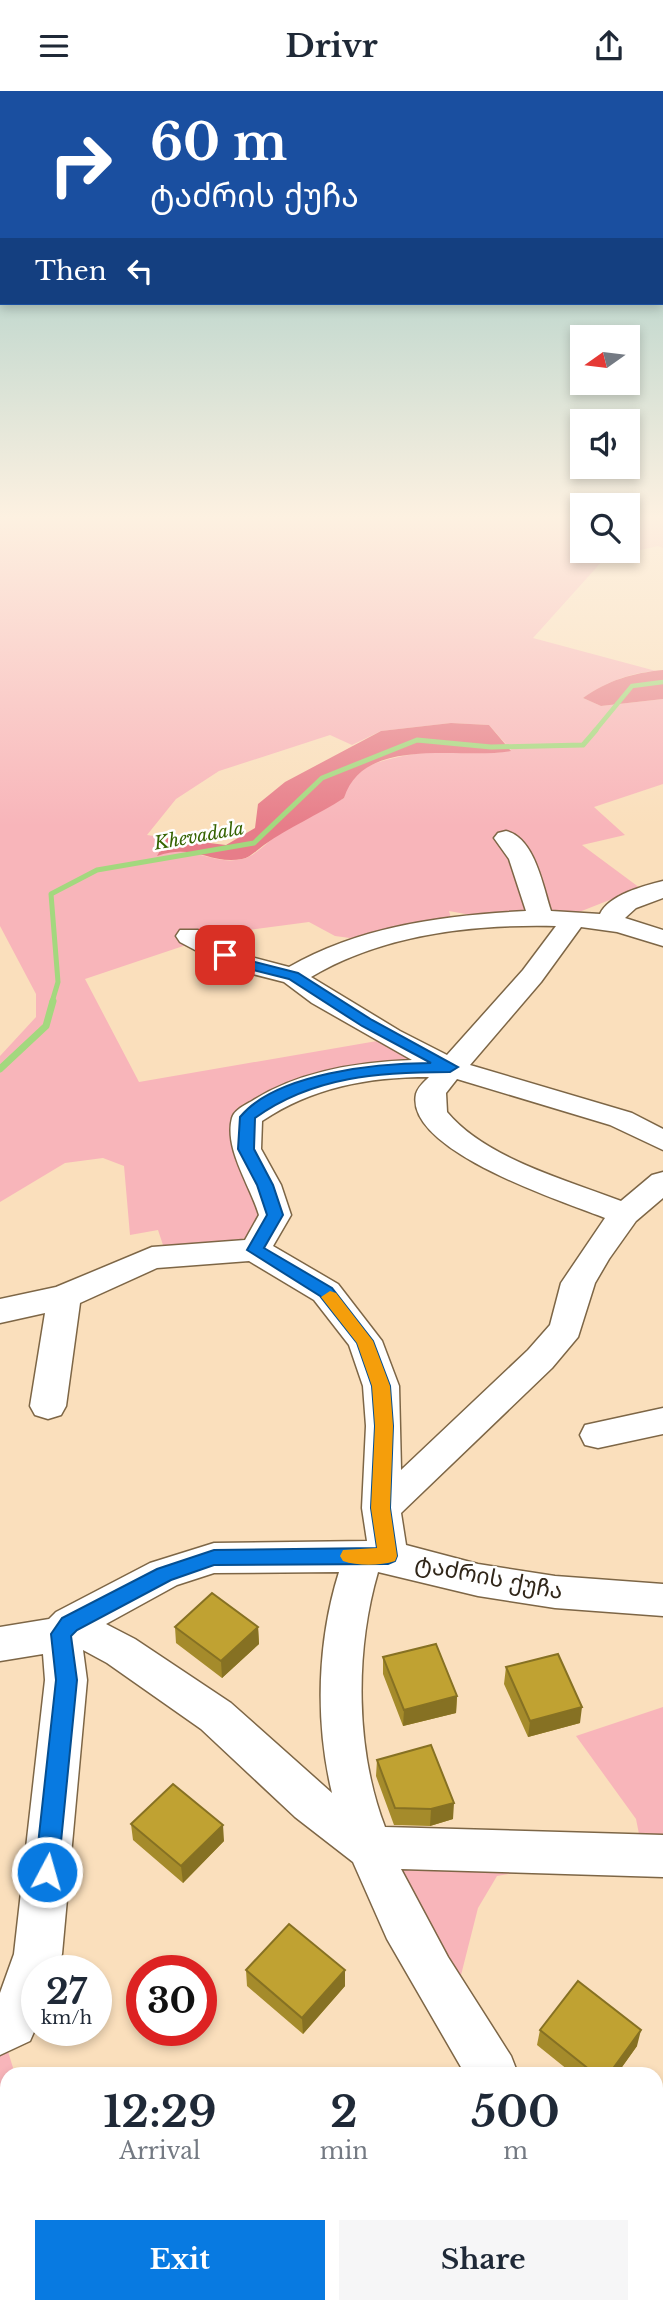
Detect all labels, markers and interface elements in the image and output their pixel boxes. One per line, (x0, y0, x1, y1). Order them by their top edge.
text: Drivr (285, 26, 378, 66)
icon: menu (35, 27, 73, 65)
icon: share (590, 27, 628, 65)
text: 60 m (150, 112, 287, 173)
icon: right (35, 119, 126, 210)
text: ტაძრის ქუჩა (150, 176, 359, 216)
icon: left (121, 252, 159, 290)
text: Then (35, 255, 107, 287)
north arrow (570, 325, 640, 395)
map controls (570, 325, 640, 563)
button: sound (570, 409, 640, 479)
button: search (570, 493, 640, 563)
water label: Khevadala (151, 817, 246, 855)
pin (195, 925, 255, 985)
icon: arrive (206, 936, 244, 974)
street label: ტაძრის ქუჩა (413, 1549, 565, 1605)
position arrow (10, 1835, 84, 1909)
speed limit sign: 30 (126, 1955, 217, 2046)
text: 27 (46, 1970, 87, 2013)
text: km/h (41, 2007, 92, 2029)
text: 12:29 (103, 2086, 216, 2138)
text: 2 (330, 2086, 358, 2138)
text: 500 (471, 2086, 560, 2138)
text: Arrival (119, 2137, 201, 2165)
text: min (320, 2137, 368, 2165)
text: m (503, 2137, 528, 2165)
button: Exit (35, 2220, 325, 2300)
button: Share (339, 2220, 628, 2300)

